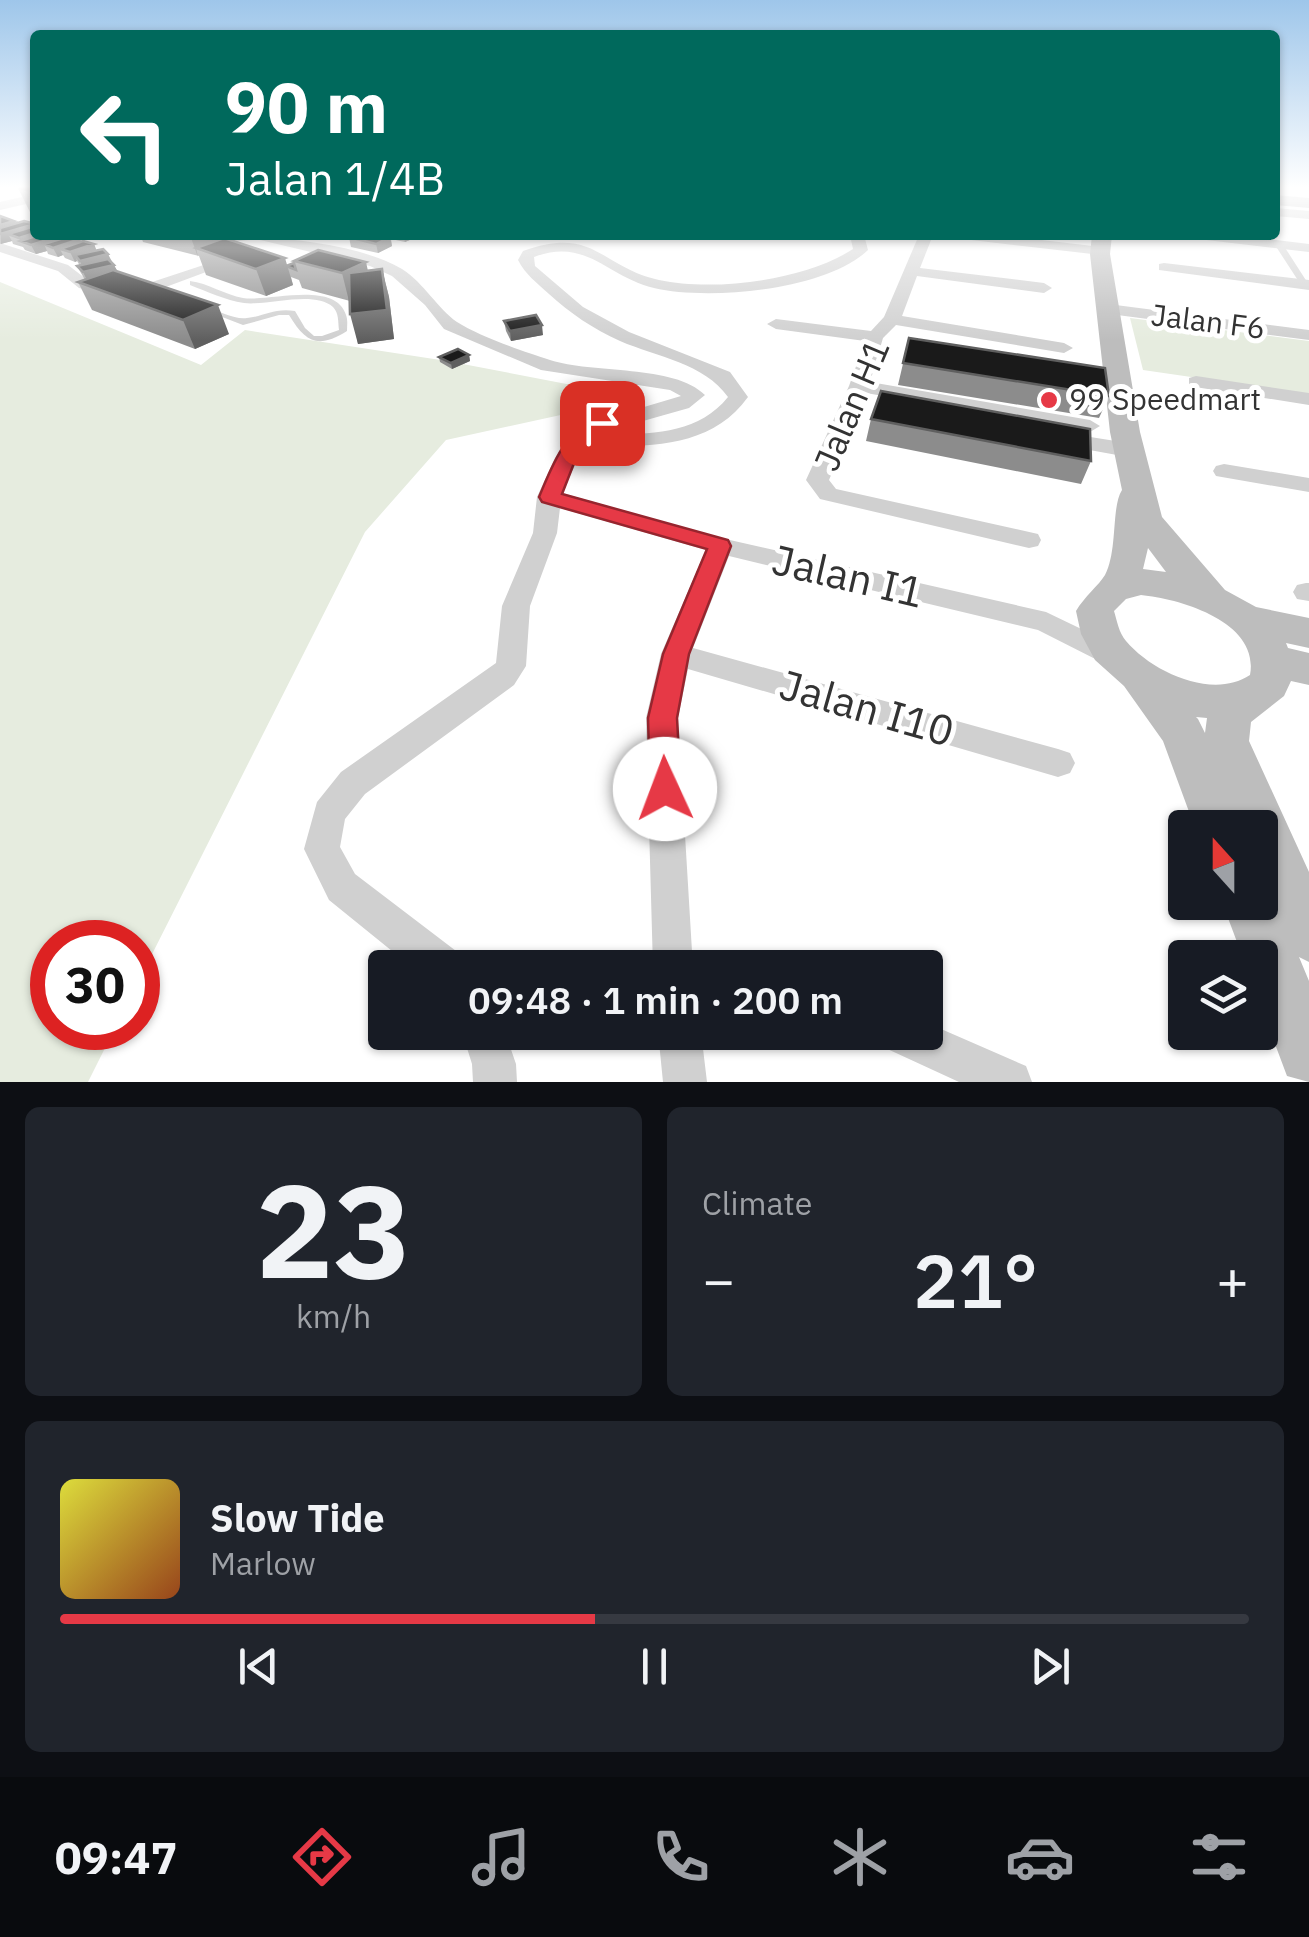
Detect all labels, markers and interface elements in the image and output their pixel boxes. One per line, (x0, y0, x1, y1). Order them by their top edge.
text: 90 m (225, 61, 388, 152)
icon: left (60, 70, 190, 200)
text: Jalan 1/4B (225, 149, 445, 207)
street label: Jalan F6 (1149, 294, 1267, 347)
street label: Jalan H1 (803, 332, 899, 477)
place label: 99 Speedmart (1069, 379, 1261, 418)
pin (560, 381, 645, 466)
marker: 99 Speedmart (1038, 389, 1060, 411)
icon: arrive (575, 396, 630, 451)
street label: Jalan I1 (767, 531, 929, 620)
street label: Jalan I10 (774, 656, 961, 759)
position arrow (613, 737, 717, 841)
north arrow (1168, 810, 1278, 920)
map controls (1168, 810, 1278, 1050)
speed limit sign: 30 (30, 920, 160, 1050)
button: layers (1168, 940, 1278, 1050)
text: 09:48 · 1 min · 200 m (468, 975, 843, 1024)
text: 23 (255, 1145, 412, 1314)
text: Climate (702, 1182, 812, 1224)
text: 21° (913, 1231, 1038, 1329)
text: − (702, 1244, 735, 1315)
text: + (1216, 1244, 1249, 1315)
text: km/h (296, 1295, 371, 1337)
text: Slow Tide (210, 1493, 385, 1542)
text: Marlow (210, 1542, 316, 1584)
icon: previous (231, 1639, 286, 1694)
icon: pause (627, 1639, 682, 1694)
icon: next (1023, 1639, 1078, 1694)
icon: directions (287, 1822, 357, 1892)
icon: music (466, 1822, 536, 1892)
icon: phone (646, 1822, 716, 1892)
icon: climate (825, 1822, 895, 1892)
icon: car (1005, 1822, 1075, 1892)
icon: filters (1184, 1822, 1254, 1892)
text: 09:47 (55, 1828, 178, 1886)

